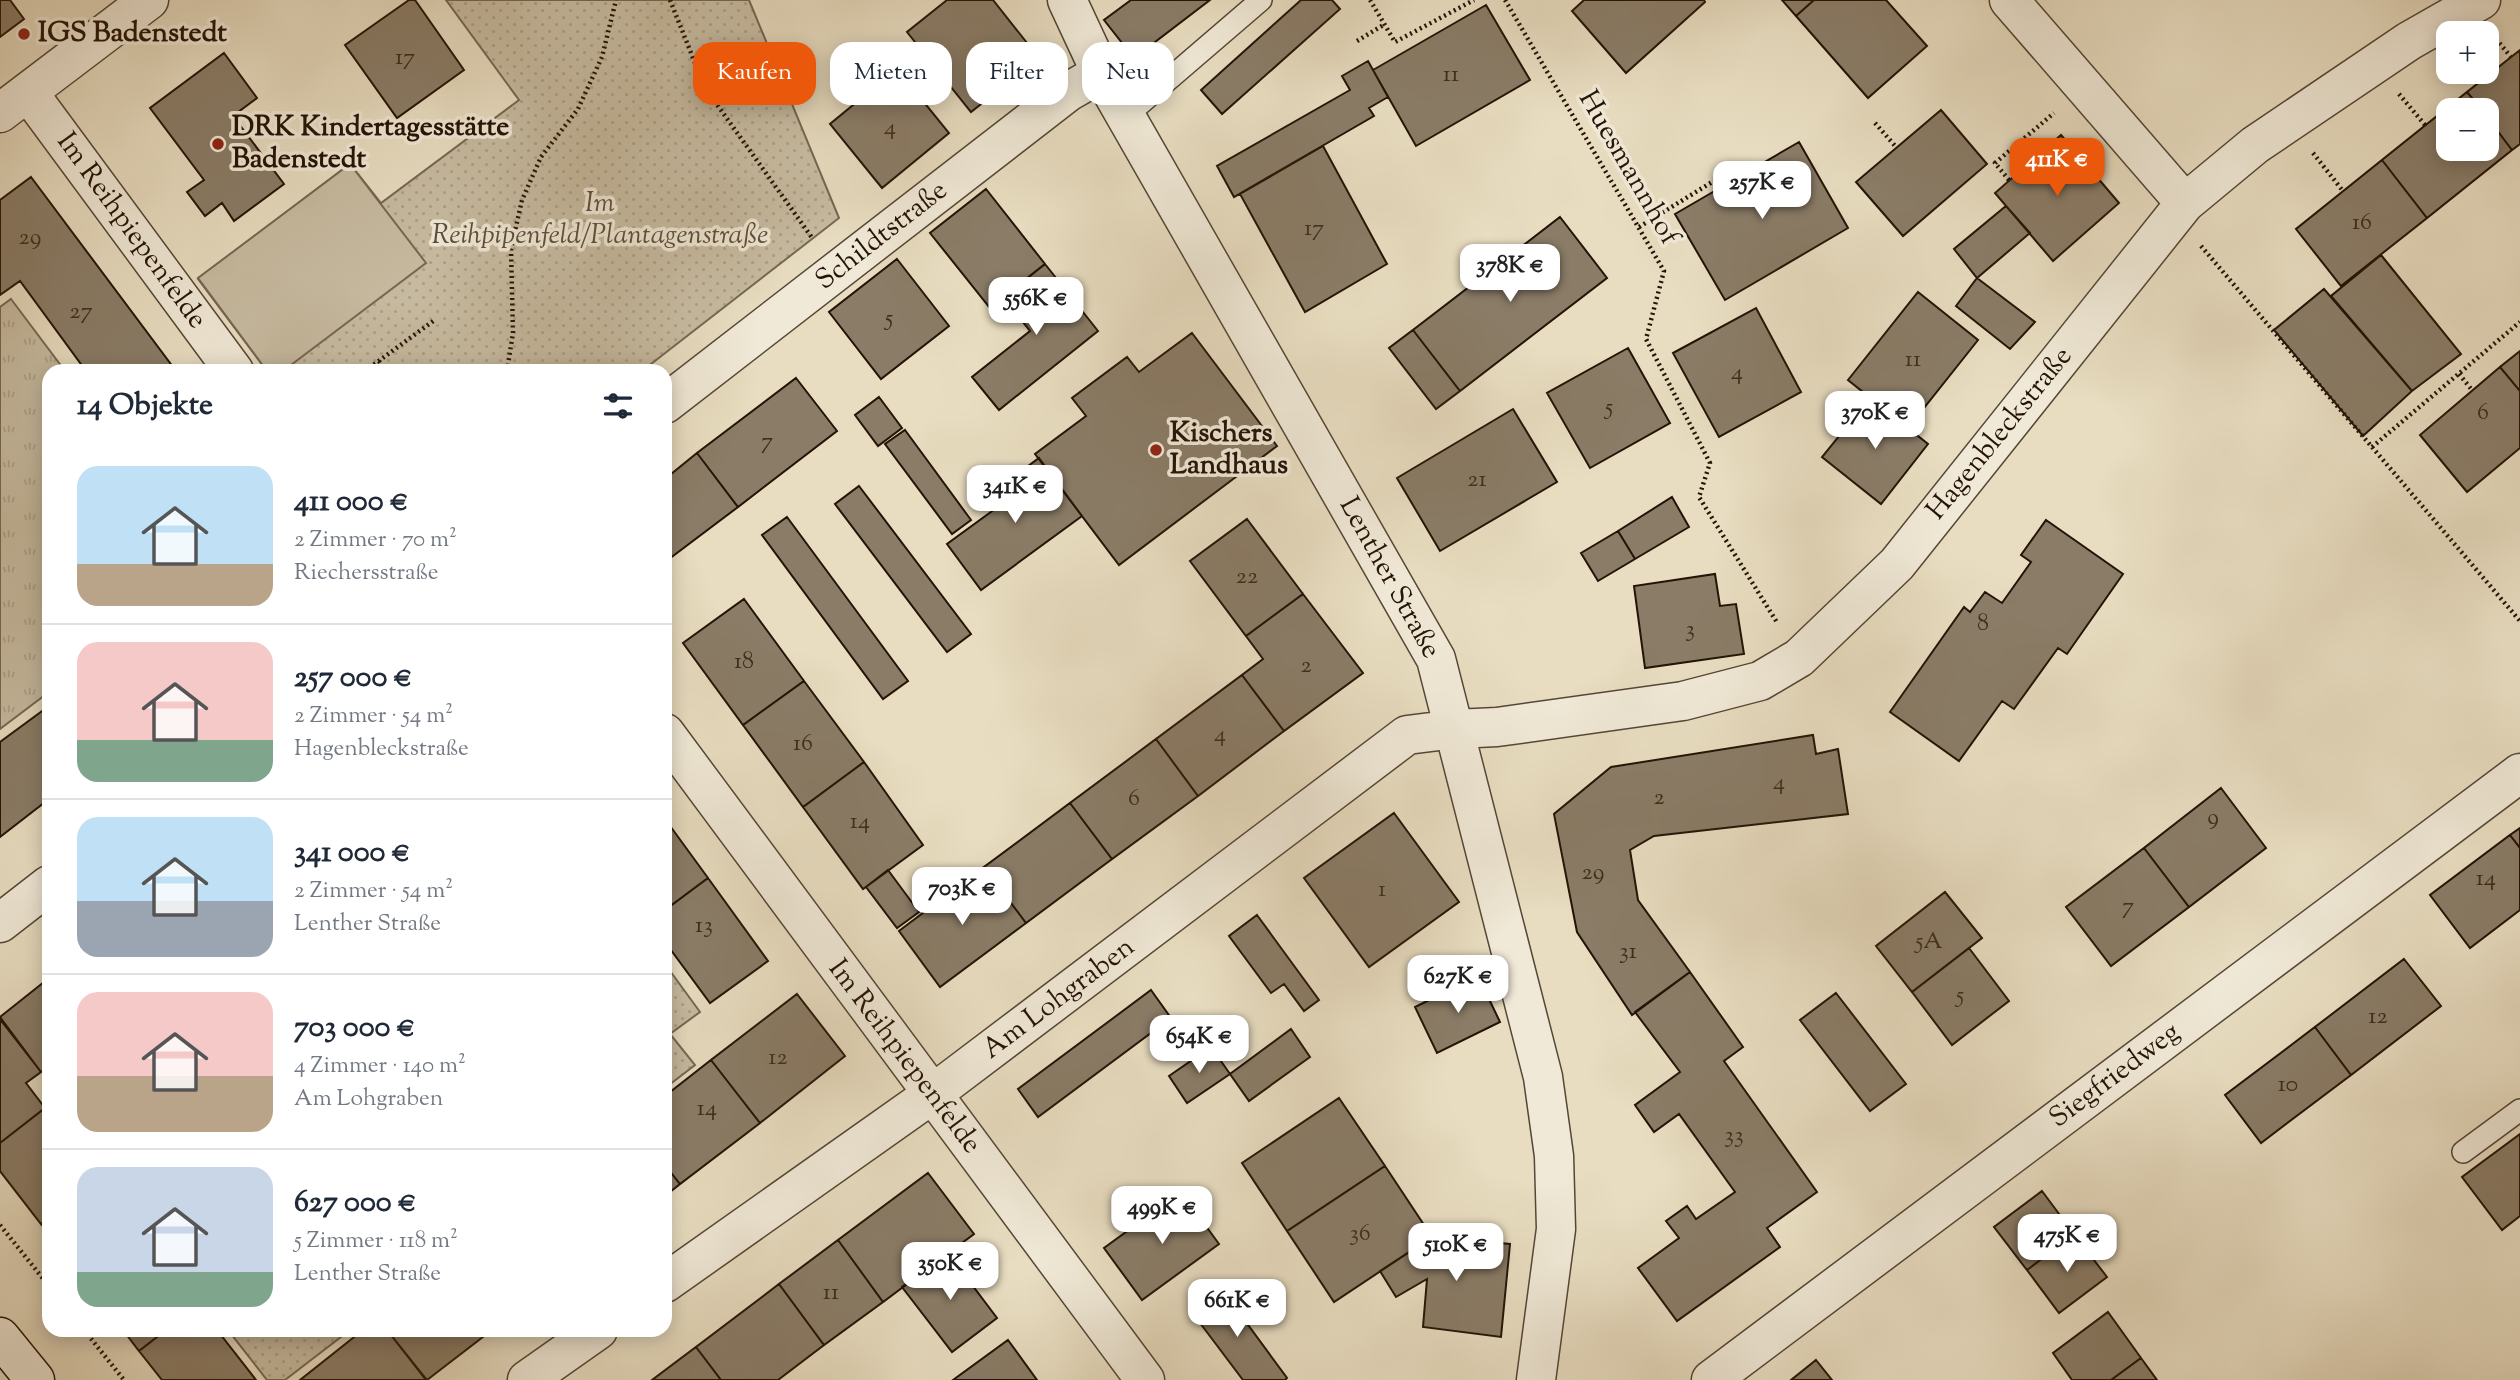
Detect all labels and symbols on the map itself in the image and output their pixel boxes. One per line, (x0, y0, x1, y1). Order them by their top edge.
place label: IGS Badenstedt (38, 14, 227, 54)
marker: IGS Badenstedt (16, 26, 32, 42)
house number: 17 (395, 41, 415, 75)
house number: 11 (1443, 58, 1459, 92)
street label: Huesmannhof (1568, 83, 1689, 254)
place label: DRK Kindertagesstätte Badenstedt (232, 108, 509, 180)
house number: 4 (884, 111, 896, 145)
street label: Im Reihpiepenfelde (46, 125, 216, 337)
marker: DRK Kindertagesstätte Badenstedt (210, 136, 226, 152)
pin: 411K € (2000, 138, 2114, 198)
pin: 257K € (1705, 162, 1819, 221)
street label: Schildtstraße (807, 172, 957, 300)
park label: Im Reihpipenfeld/Plantagenstraße (432, 184, 768, 256)
house number: 16 (2352, 206, 2372, 240)
house number: 17 (1304, 212, 1324, 246)
house number: 29 (19, 221, 41, 255)
pin: 378K € (1453, 244, 1567, 304)
pin: 556K € (979, 278, 1093, 337)
house number: 27 (69, 295, 93, 329)
house number: 5 (883, 302, 893, 336)
street label: Hagenbleckstraße (1917, 339, 2083, 529)
house number: 11 (1905, 343, 1921, 377)
house number: 4 (1731, 356, 1743, 390)
house number: 5 (1603, 391, 1613, 425)
pin: 370K € (1818, 392, 1932, 451)
house number: 6 (2477, 396, 2489, 430)
place label: Kischers Landhaus (1170, 414, 1288, 486)
house number: 7 (761, 425, 773, 459)
marker: Kischers Landhaus (1148, 442, 1164, 458)
house number: 21 (1467, 463, 1487, 497)
pin: 341K € (958, 466, 1072, 525)
street label: Lenther Straße (1328, 490, 1450, 666)
house number: 22 (1236, 560, 1258, 594)
house number: 8 (1977, 607, 1989, 641)
house number: 3 (1685, 613, 1695, 647)
house number: 18 (734, 645, 754, 679)
house number: 2 (1300, 649, 1312, 683)
house number: 4 (1214, 718, 1226, 752)
house number: 16 (793, 727, 813, 761)
house number: 4 (1773, 766, 1785, 800)
house number: 2 (1653, 781, 1665, 815)
house number: 6 (1128, 782, 1140, 816)
house number: 9 (2207, 801, 2219, 835)
house number: 14 (850, 805, 870, 839)
house number: 29 (1582, 856, 1604, 890)
house number: 14 (2476, 862, 2496, 896)
pin: 703K € (905, 867, 1019, 927)
house number: 1 (1378, 873, 1386, 907)
house number: 7 (2122, 890, 2134, 924)
house number: 13 (695, 909, 713, 943)
house number: 5A (1913, 925, 1943, 959)
street label: Am Lohgraben (974, 928, 1144, 1070)
house number: 31 (1619, 935, 1637, 969)
street label: Im Reihpiepenfelde (818, 951, 990, 1163)
pin: 627K € (1401, 956, 1515, 1015)
house number: 5 (1954, 979, 1964, 1013)
house number: 12 (2368, 1000, 2388, 1034)
street label: Siegfriedweg (2041, 1013, 2189, 1139)
pin: 654K € (1142, 1016, 1256, 1075)
house number: 12 (768, 1041, 788, 1075)
house number: 10 (2278, 1068, 2298, 1102)
house number: 14 (697, 1092, 717, 1126)
house number: 33 (1724, 1119, 1744, 1153)
pin: 499K € (1105, 1186, 1219, 1246)
pin: 475K € (2010, 1214, 2124, 1274)
house number: 36 (1349, 1217, 1371, 1251)
pin: 510K € (1399, 1224, 1513, 1283)
pin: 350K € (893, 1242, 1007, 1302)
house number: 11 (823, 1276, 839, 1310)
pin: 661K € (1180, 1280, 1294, 1339)

